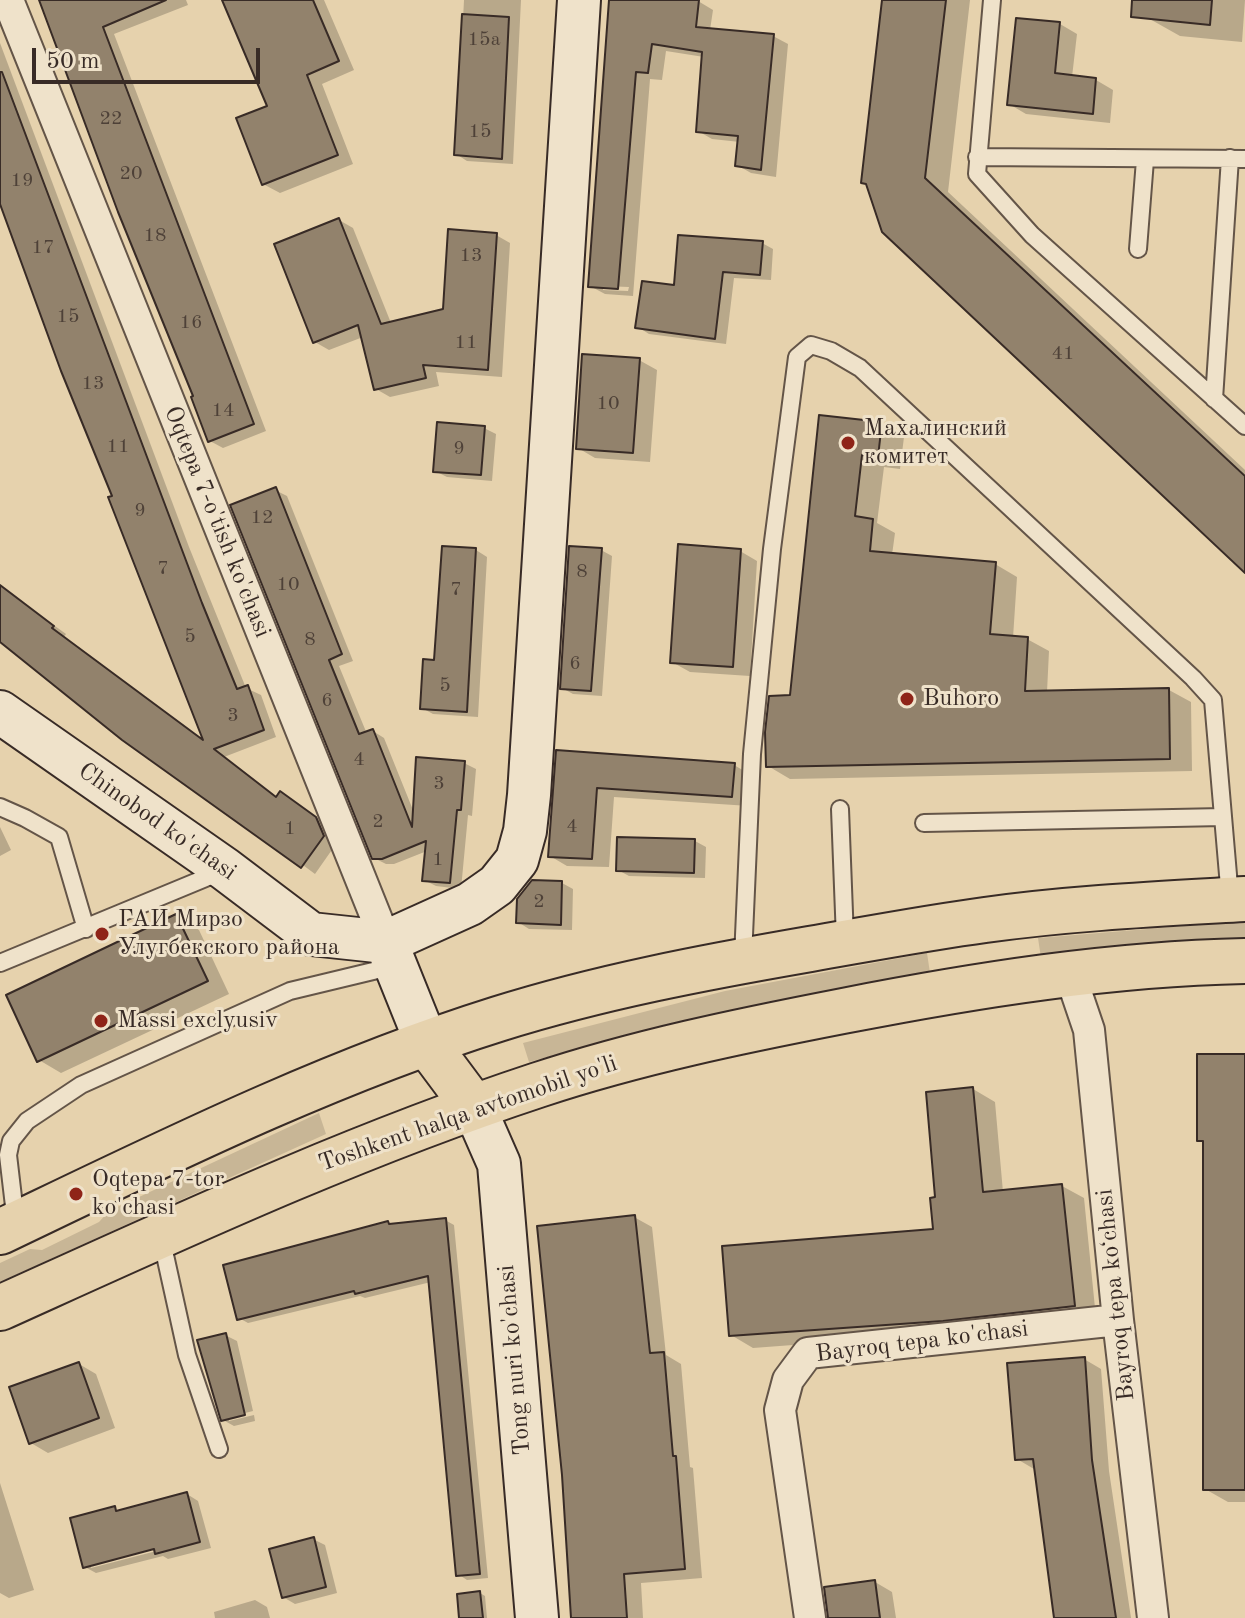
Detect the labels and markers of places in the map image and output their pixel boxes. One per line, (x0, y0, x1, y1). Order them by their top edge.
place label: Махалинский комитет (864, 415, 1007, 471)
marker: Махалинский комитет (839, 434, 857, 452)
place label: Buhoro (923, 685, 999, 713)
marker: Buhoro (898, 690, 916, 708)
place label: ГАИ Мирзо Улугбекского района (118, 906, 340, 962)
marker: ГАИ Мирзо Улугбекского района (93, 925, 111, 943)
place label: Massi exclyusiv (117, 1007, 278, 1035)
marker: Massi exclyusiv (92, 1012, 110, 1030)
place label: Oqtepa 7-tor ko'chasi (92, 1166, 224, 1222)
marker: Oqtepa 7-tor ko'chasi (67, 1185, 85, 1203)

